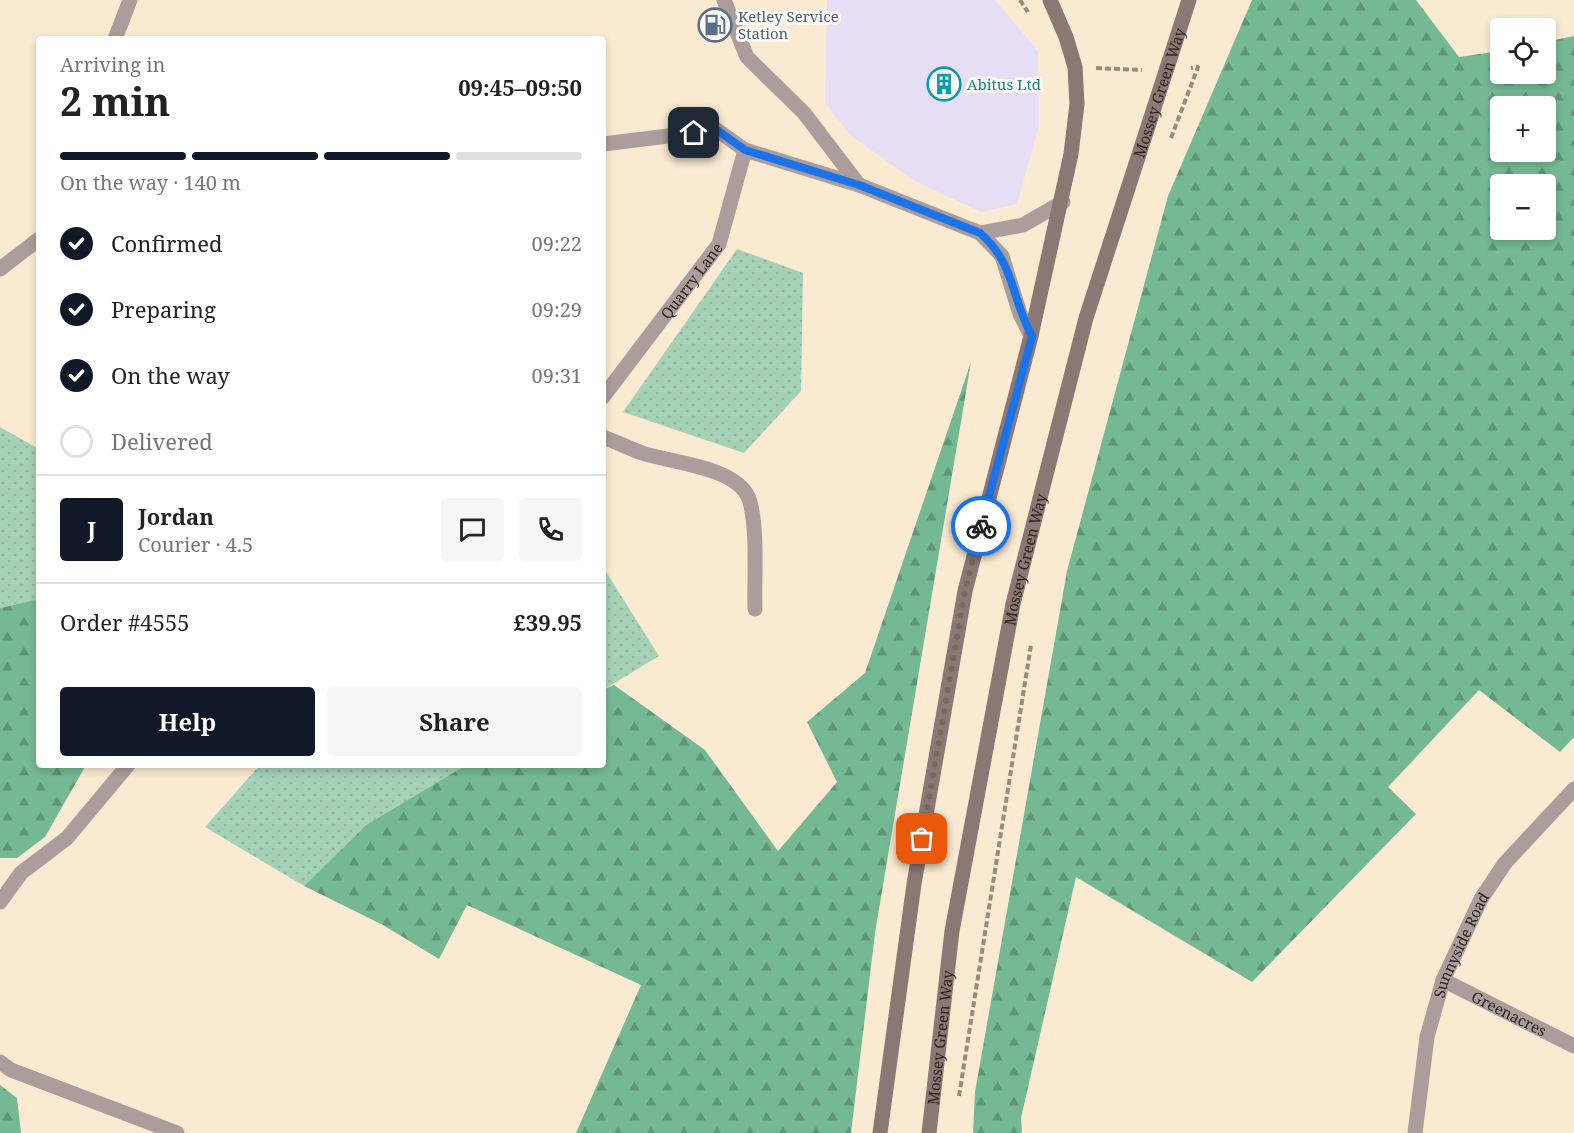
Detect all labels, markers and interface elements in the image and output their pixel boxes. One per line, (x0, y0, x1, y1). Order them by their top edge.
place label: Ketley Service Station (738, 6, 839, 43)
fuel station icon: Ketley Service Station (697, 7, 733, 43)
map controls (1490, 18, 1556, 240)
button: locate (1490, 18, 1556, 84)
street label: Mossey Green Way (1129, 25, 1190, 160)
text: Arriving in (60, 51, 165, 78)
building icon: Abitus Ltd (926, 66, 962, 102)
text: 09:45–09:50 (458, 72, 582, 102)
text: 2 min (60, 74, 170, 127)
place label: Abitus Ltd (967, 74, 1041, 94)
button: + (1490, 96, 1556, 162)
pin (668, 107, 719, 158)
icon: home (677, 116, 710, 149)
text: On the way · 140 m (60, 169, 241, 196)
button: − (1490, 174, 1556, 240)
icon: check (60, 227, 93, 260)
text: Confirmed (111, 228, 222, 258)
text: 09:22 (532, 230, 582, 257)
street label: Quarry Lane (656, 238, 727, 323)
icon: check (60, 293, 93, 326)
text: Preparing (111, 294, 216, 324)
text: 09:29 (532, 296, 582, 323)
icon: check (60, 359, 93, 392)
text: On the way (111, 360, 230, 390)
text: 09:31 (532, 362, 582, 389)
text: Delivered (111, 426, 213, 456)
street label: Mossey Green Way (999, 491, 1051, 627)
courier (951, 496, 1011, 556)
button: chat (441, 498, 504, 561)
button: phone (519, 498, 582, 561)
text: Jordan (138, 501, 214, 531)
icon: bike (965, 510, 998, 543)
text: J (87, 514, 96, 544)
text: Courier · 4.5 (138, 531, 253, 558)
text: Order #4555 (60, 607, 190, 637)
text: £39.95 (514, 607, 582, 637)
button: Help (60, 687, 315, 756)
button: Share (327, 687, 582, 756)
pin (896, 813, 947, 864)
icon: bag (905, 822, 938, 855)
street label: Sunnyside Road (1428, 888, 1493, 1000)
street label: Mossey Green Way (922, 969, 958, 1106)
street label: Greenacres (1468, 986, 1550, 1041)

